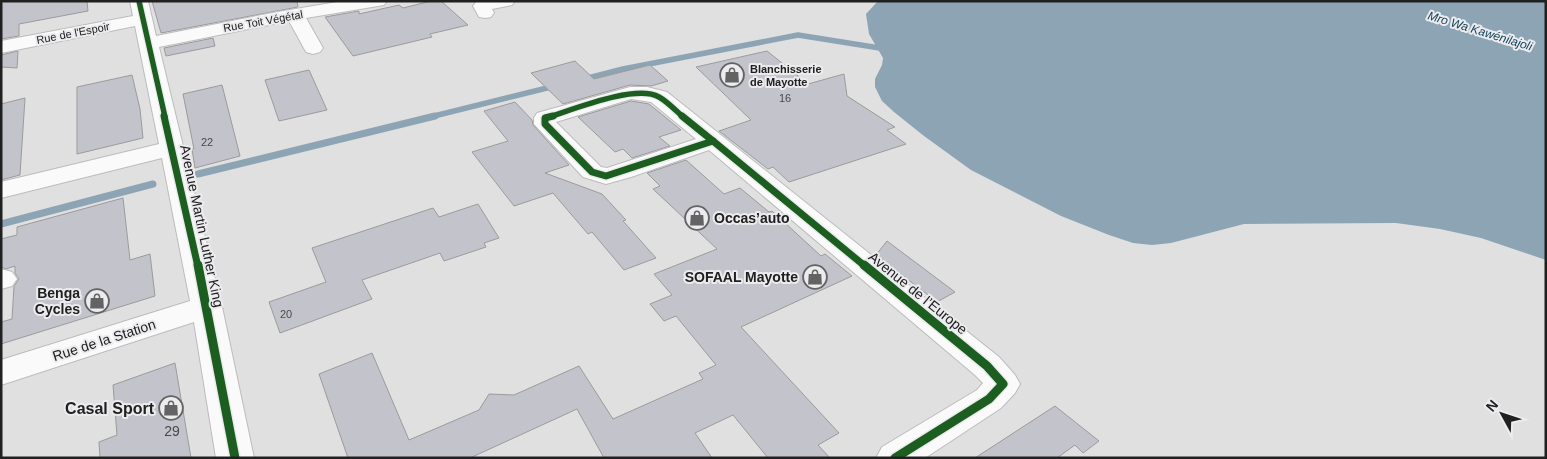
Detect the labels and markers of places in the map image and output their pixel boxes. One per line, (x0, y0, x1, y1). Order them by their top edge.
shop icon: Blanchisserie de Mayotte (719, 62, 745, 88)
place label: Blanchisserie de Mayotte (750, 63, 822, 88)
shop icon: Occas’auto (684, 205, 710, 231)
place label: Occas’auto (714, 210, 789, 226)
shop icon: SOFAAL Mayotte (802, 264, 828, 290)
place label: SOFAAL Mayotte (685, 269, 798, 285)
place label: Benga Cycles (35, 285, 80, 317)
shop icon: Benga Cycles (84, 288, 110, 314)
shop icon: Casal Sport (158, 395, 184, 421)
place label: Casal Sport (65, 400, 155, 417)

